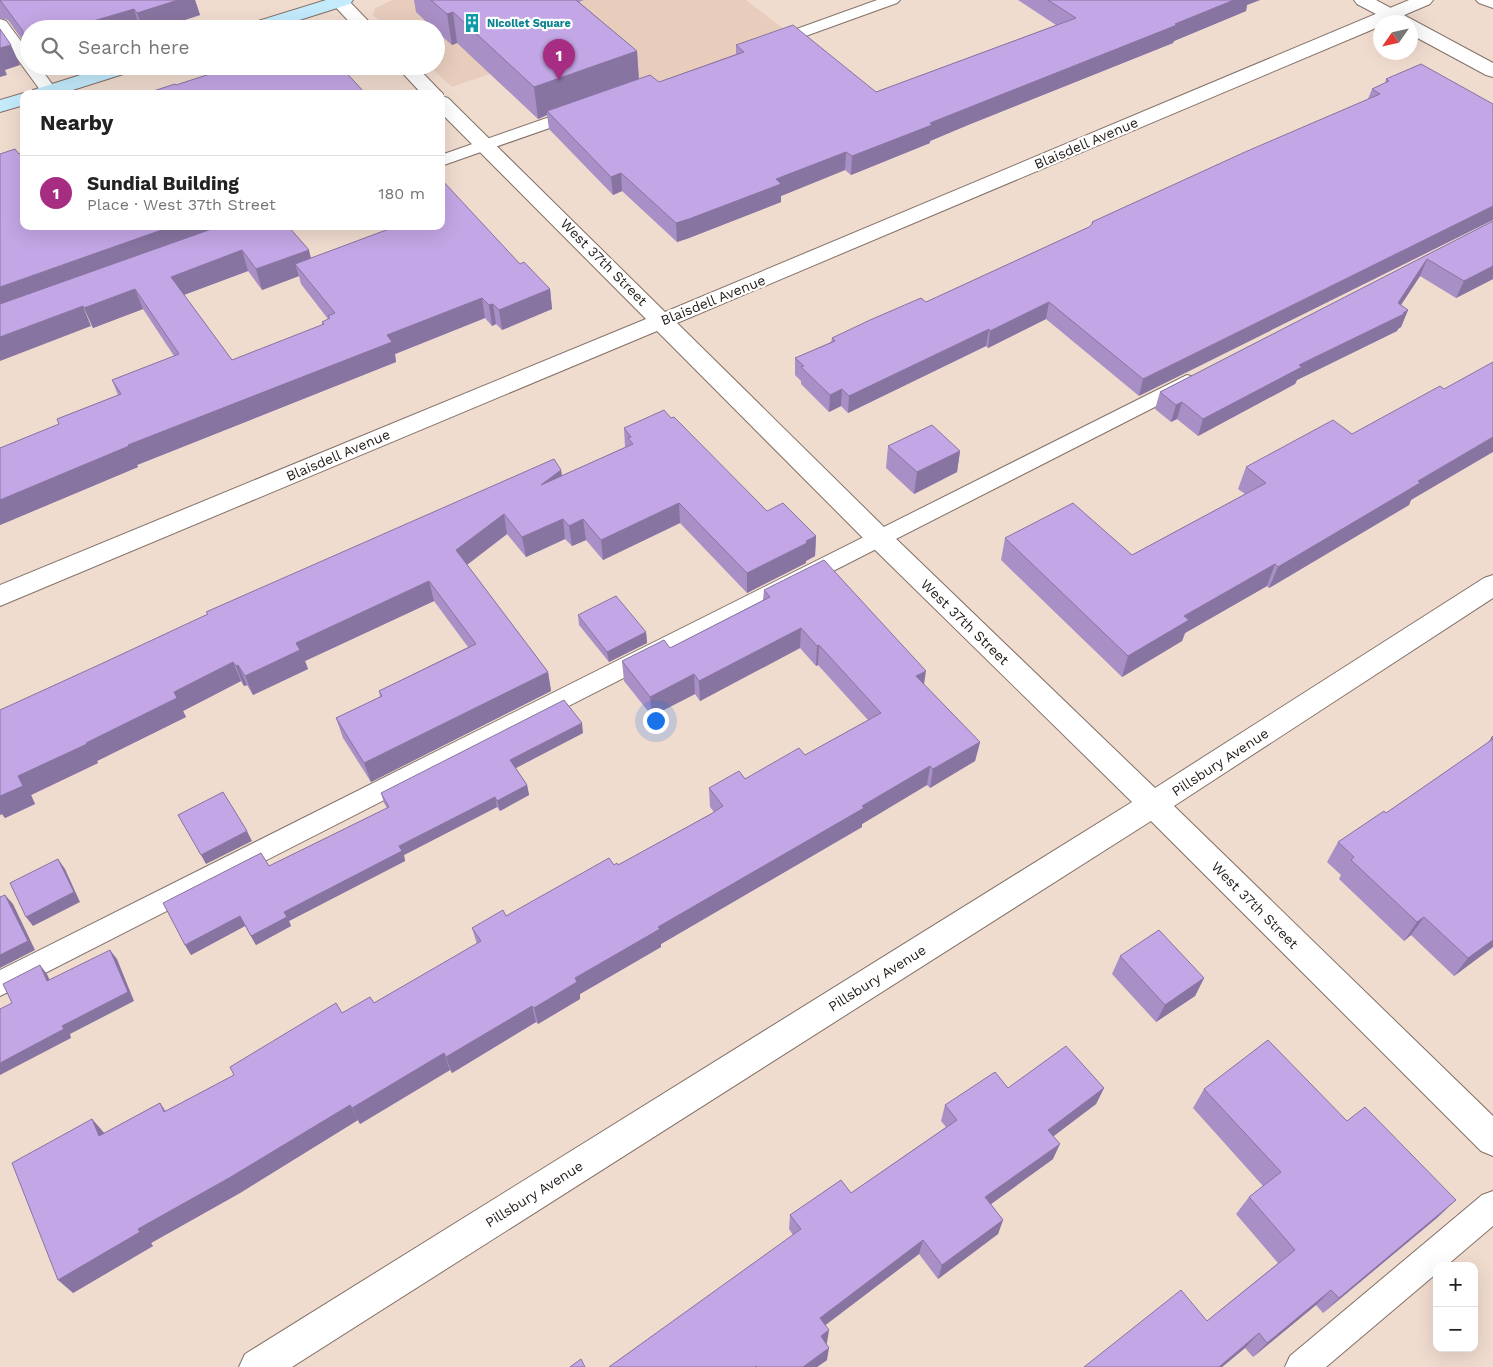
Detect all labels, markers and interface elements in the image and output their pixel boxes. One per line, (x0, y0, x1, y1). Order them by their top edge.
building icon: Nicollet Square (461, 12, 483, 34)
north arrow (1373, 15, 1418, 60)
place label: Nicollet Square (487, 17, 571, 30)
search box (20, 20, 445, 75)
icon: search (38, 34, 66, 62)
text: Search here (78, 36, 189, 59)
pin: 1 (543, 39, 575, 80)
text: Nearby (40, 110, 113, 135)
street label: Blaisdell Avenue (1032, 114, 1140, 172)
text: Sundial Building (87, 172, 239, 195)
text: 1 (53, 184, 59, 203)
text: 180 m (378, 184, 425, 203)
text: Place · West 37th Street (87, 195, 276, 214)
street label: West 37th Street (557, 215, 651, 309)
street label: Blaisdell Avenue (658, 272, 768, 328)
street label: Blaisdell Avenue (284, 426, 392, 484)
street label: West 37th Street (918, 576, 1012, 668)
your location (643, 708, 669, 734)
street label: Pillsbury Avenue (1169, 725, 1271, 799)
street label: West 37th Street (1208, 858, 1302, 952)
street label: Pillsbury Avenue (825, 942, 929, 1014)
street label: Pillsbury Avenue (482, 1158, 586, 1230)
map controls (1433, 1262, 1478, 1352)
button: + (1433, 1262, 1478, 1307)
button: − (1433, 1307, 1478, 1352)

